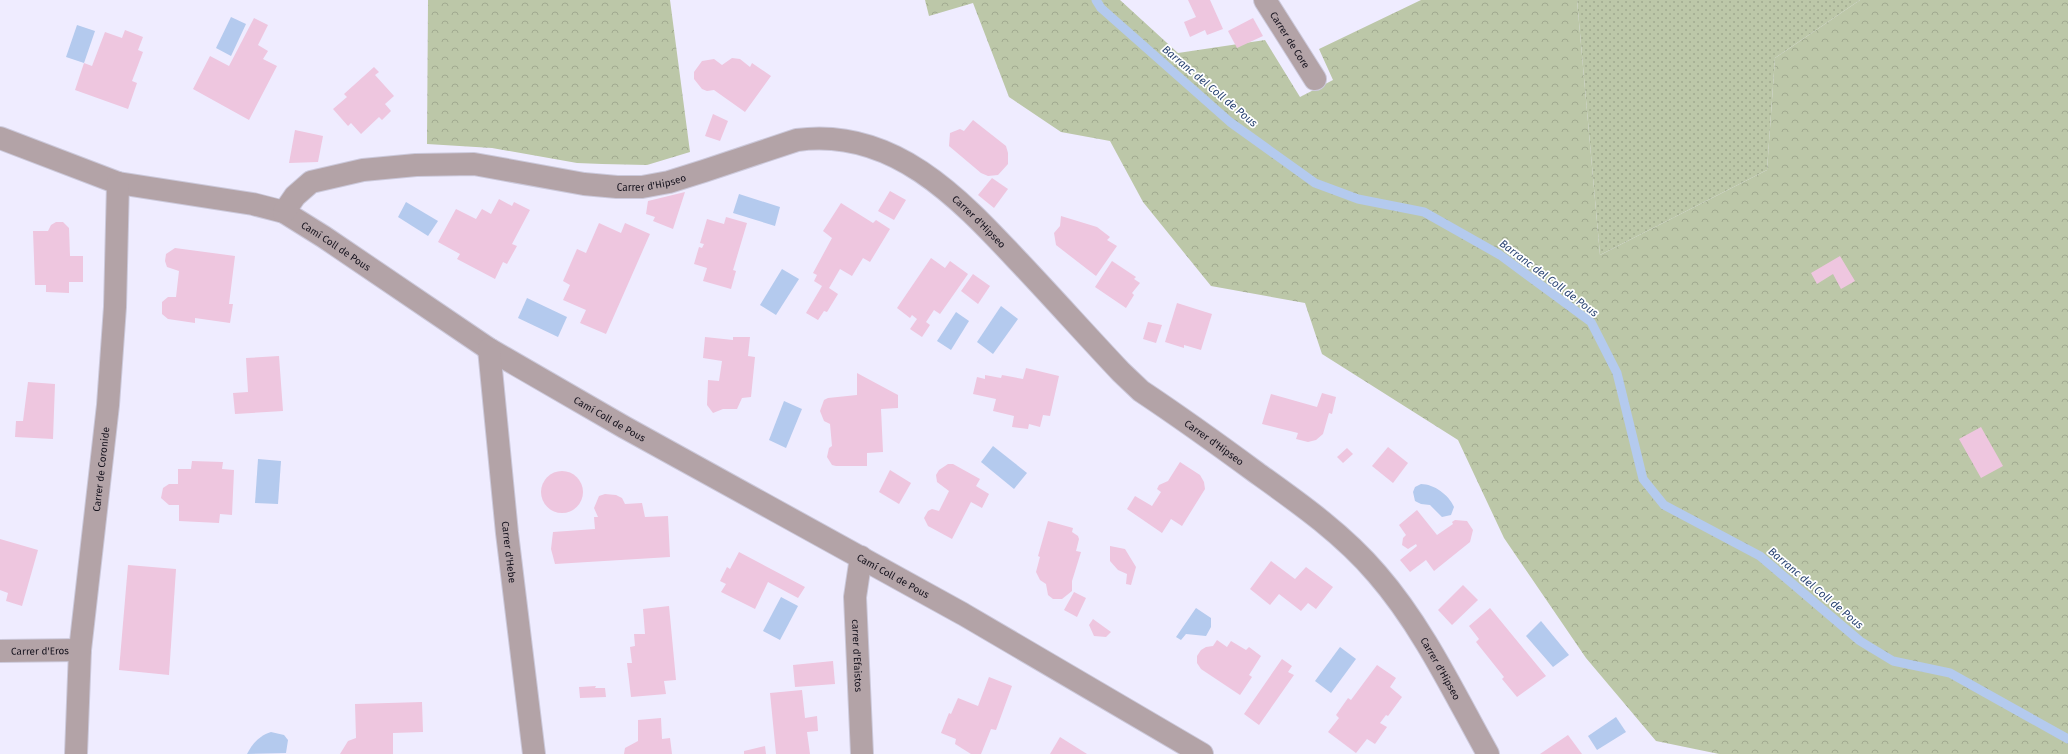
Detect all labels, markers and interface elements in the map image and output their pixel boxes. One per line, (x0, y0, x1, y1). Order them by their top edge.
street label: Carrer de Core (1267, 10, 1312, 71)
water label: Barranc del Coll de Pous (1160, 43, 1260, 130)
street label: Carrer d'Hipseo (617, 172, 688, 194)
street label: Carrer d'Hipseo (949, 193, 1008, 251)
street label: Camí Coll de Pous (299, 219, 373, 274)
water label: Barranc del Coll de Pous (1497, 237, 1601, 320)
street label: Camí Coll de Pous (571, 394, 648, 445)
street label: Carrer d'Hipseo (1182, 418, 1246, 468)
street label: Carrer de Coronide (91, 426, 112, 512)
street label: Carrer d'Hebe (499, 521, 518, 584)
water label: Barranc del Coll de Pous (1766, 545, 1866, 632)
street label: Camí Coll de Pous (855, 552, 931, 601)
street label: carrer d'Efaistos (849, 619, 864, 693)
street label: Carrer d'Hipseo (1417, 635, 1463, 702)
street label: Carrer d'Eros (11, 645, 69, 658)

